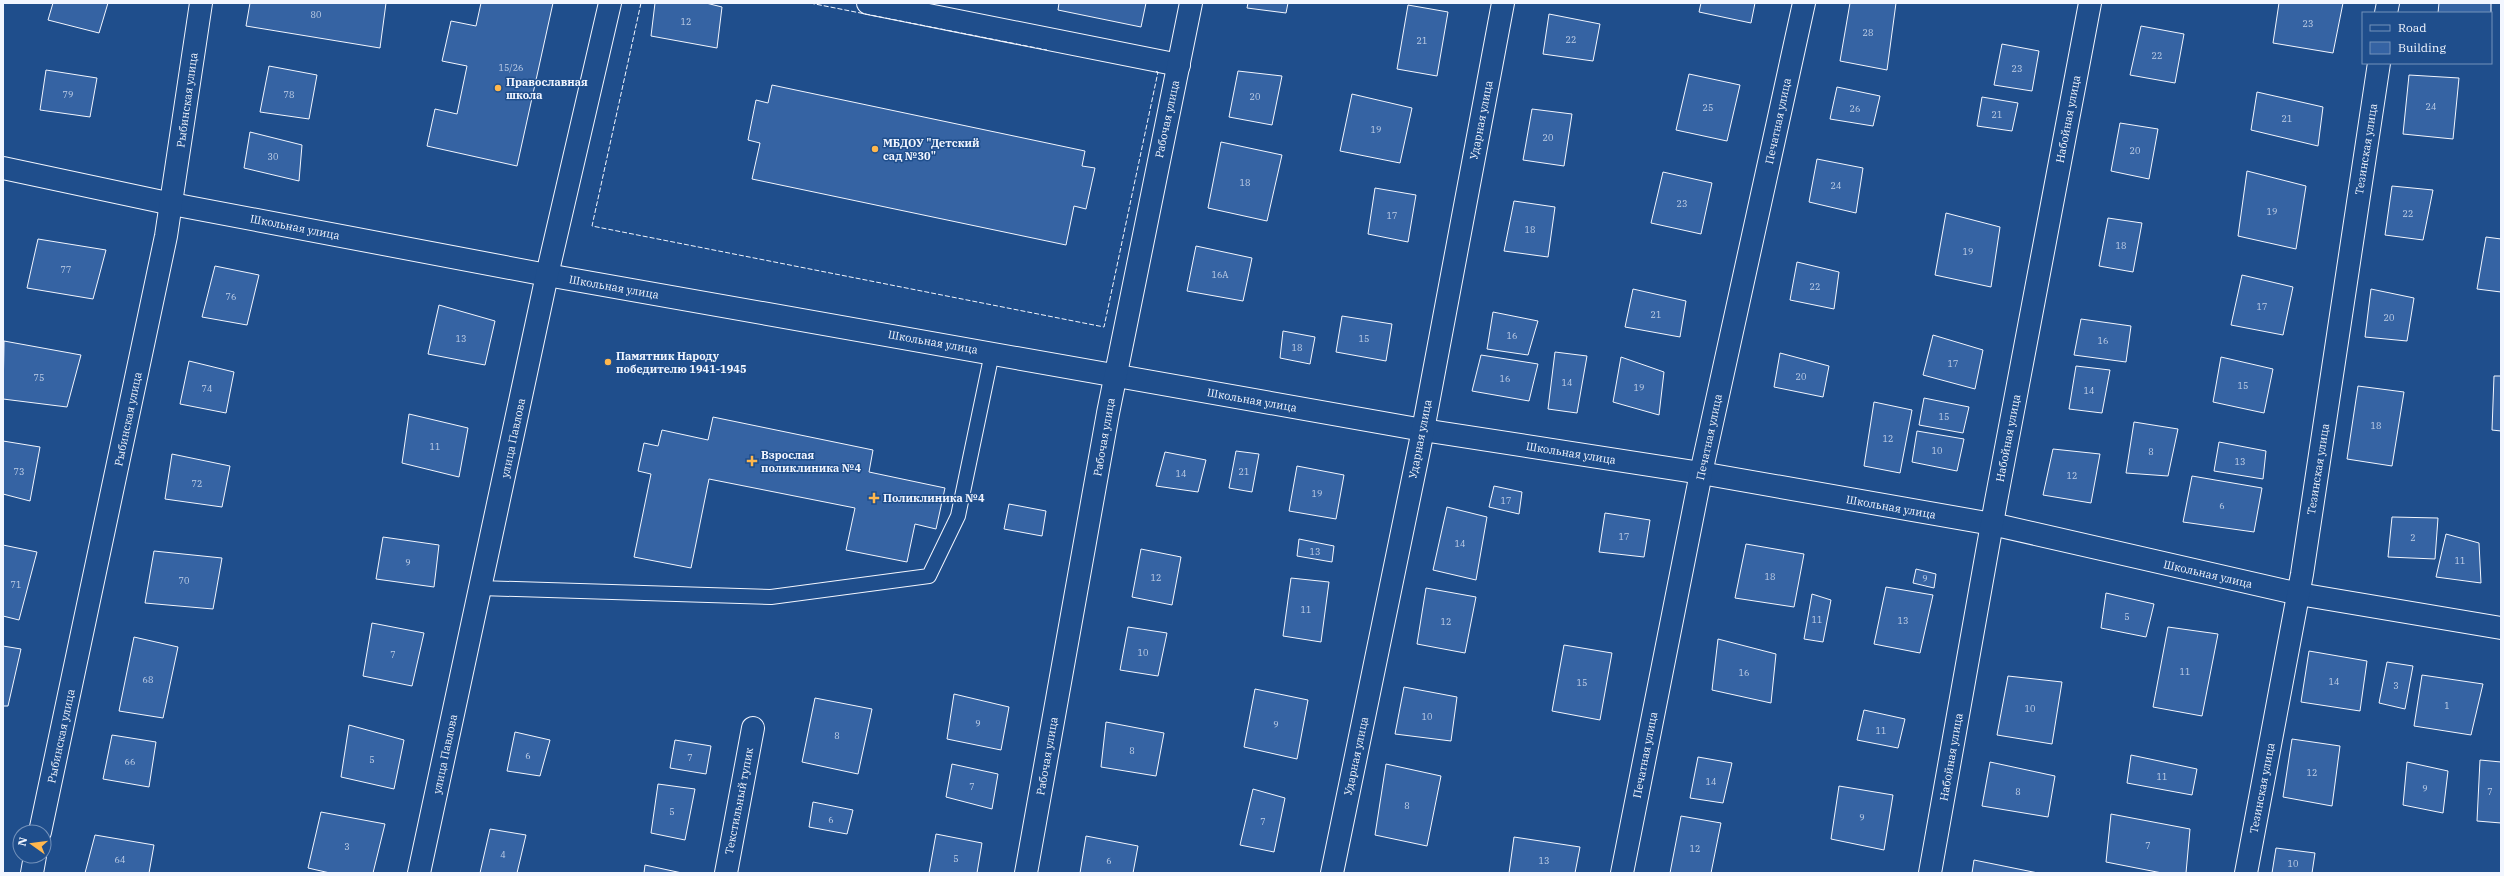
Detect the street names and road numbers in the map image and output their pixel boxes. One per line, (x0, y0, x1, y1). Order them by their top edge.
street label: Рыбинская улица (173, 52, 201, 148)
street label: Набойная улица (2053, 74, 2083, 164)
street label: Печатная улица (1762, 77, 1794, 165)
street label: Рабочая улица (1152, 79, 1182, 159)
street label: Ударная улица (1466, 79, 1496, 161)
street label: Тезинская улица (2352, 102, 2380, 196)
street label: Школьная улица (249, 211, 341, 243)
street label: Школьная улица (568, 272, 660, 302)
street label: Школьная улица (887, 327, 979, 357)
street label: Рыбинская улица (111, 371, 145, 467)
street label: Школьная улица (1206, 385, 1298, 415)
street label: Печатная улица (1693, 393, 1725, 481)
street label: Набойная улица (1993, 393, 2023, 483)
street label: улица Павлова (498, 397, 528, 479)
street label: Рабочая улица (1090, 397, 1118, 477)
street label: Ударная улица (1405, 398, 1435, 480)
street label: Тезинская улица (2304, 422, 2332, 516)
street label: Школьная улица (1525, 439, 1617, 467)
street label: Школьная улица (1845, 492, 1937, 522)
street label: Школьная улица (2162, 557, 2254, 591)
street label: Рыбинская улица (44, 688, 78, 784)
street label: Печатная улица (1630, 711, 1660, 799)
street label: Набойная улица (1936, 712, 1966, 802)
street label: улица Павлова (430, 713, 460, 795)
street label: Ударная улица (1341, 715, 1371, 797)
street label: Рабочая улица (1033, 716, 1061, 796)
street label: Тезинская улица (2246, 741, 2278, 835)
street label: Текстильный тупик (722, 746, 756, 856)

